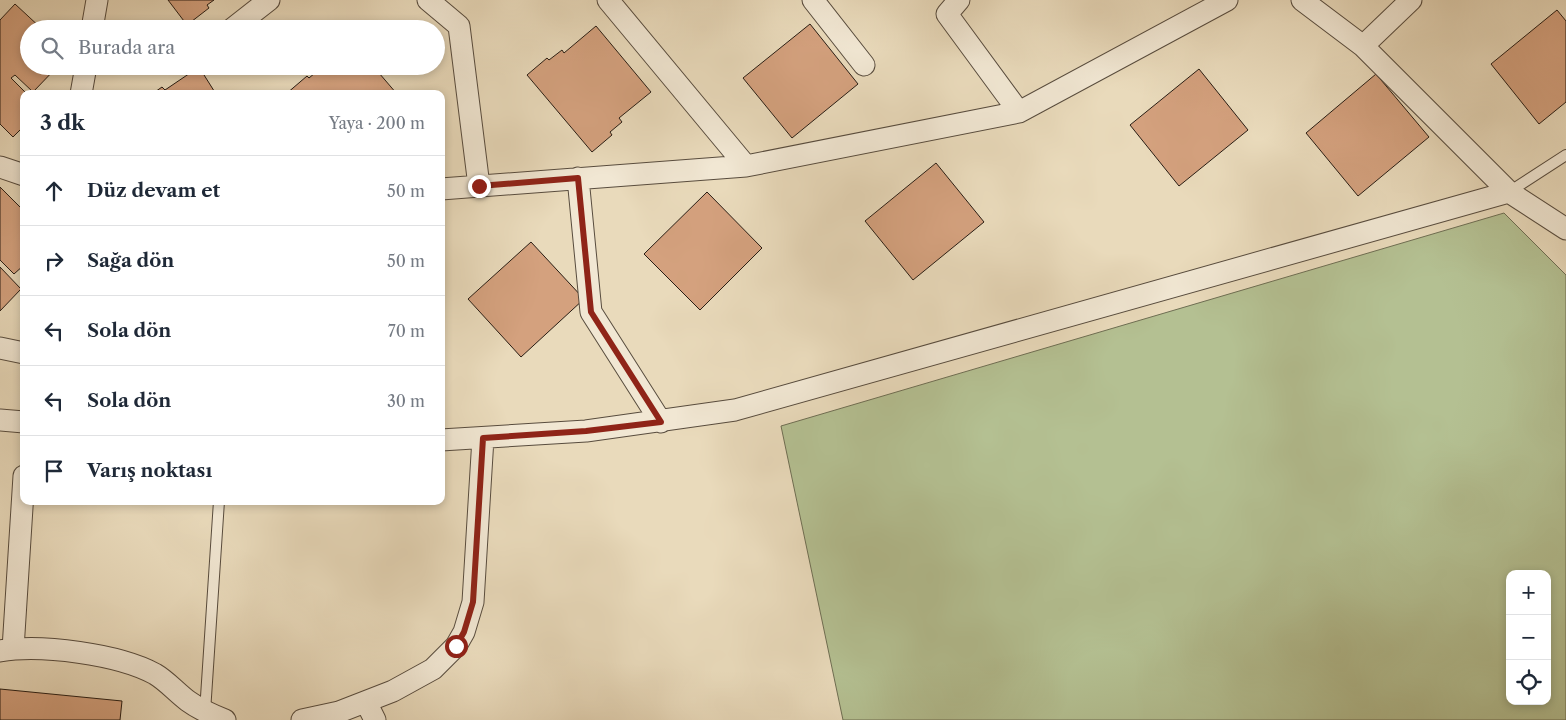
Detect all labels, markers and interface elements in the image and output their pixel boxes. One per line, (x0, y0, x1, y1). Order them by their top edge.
search box (20, 20, 445, 75)
icon: search (38, 34, 66, 62)
text: Burada ara (78, 36, 175, 59)
text: 3 dk (40, 110, 85, 135)
text: Yaya · 200 m (329, 113, 425, 133)
route end (468, 175, 491, 198)
icon: ahead (40, 177, 68, 205)
text: Düz devam et (87, 179, 220, 202)
text: 50 m (387, 181, 425, 201)
icon: right (40, 247, 68, 275)
text: Sağa dön (87, 249, 174, 272)
text: 50 m (387, 251, 425, 271)
icon: left (40, 317, 68, 345)
text: Sola dön (87, 319, 171, 342)
text: 70 m (388, 321, 425, 341)
icon: left (40, 387, 68, 415)
text: Sola dön (87, 389, 171, 412)
text: 30 m (387, 391, 425, 411)
icon: arrive (40, 457, 68, 485)
text: Varış noktası (87, 459, 212, 482)
map controls (1506, 570, 1551, 705)
button: + (1506, 570, 1551, 615)
button: − (1506, 615, 1551, 660)
route start (445, 635, 468, 658)
button: locate (1506, 660, 1551, 705)

